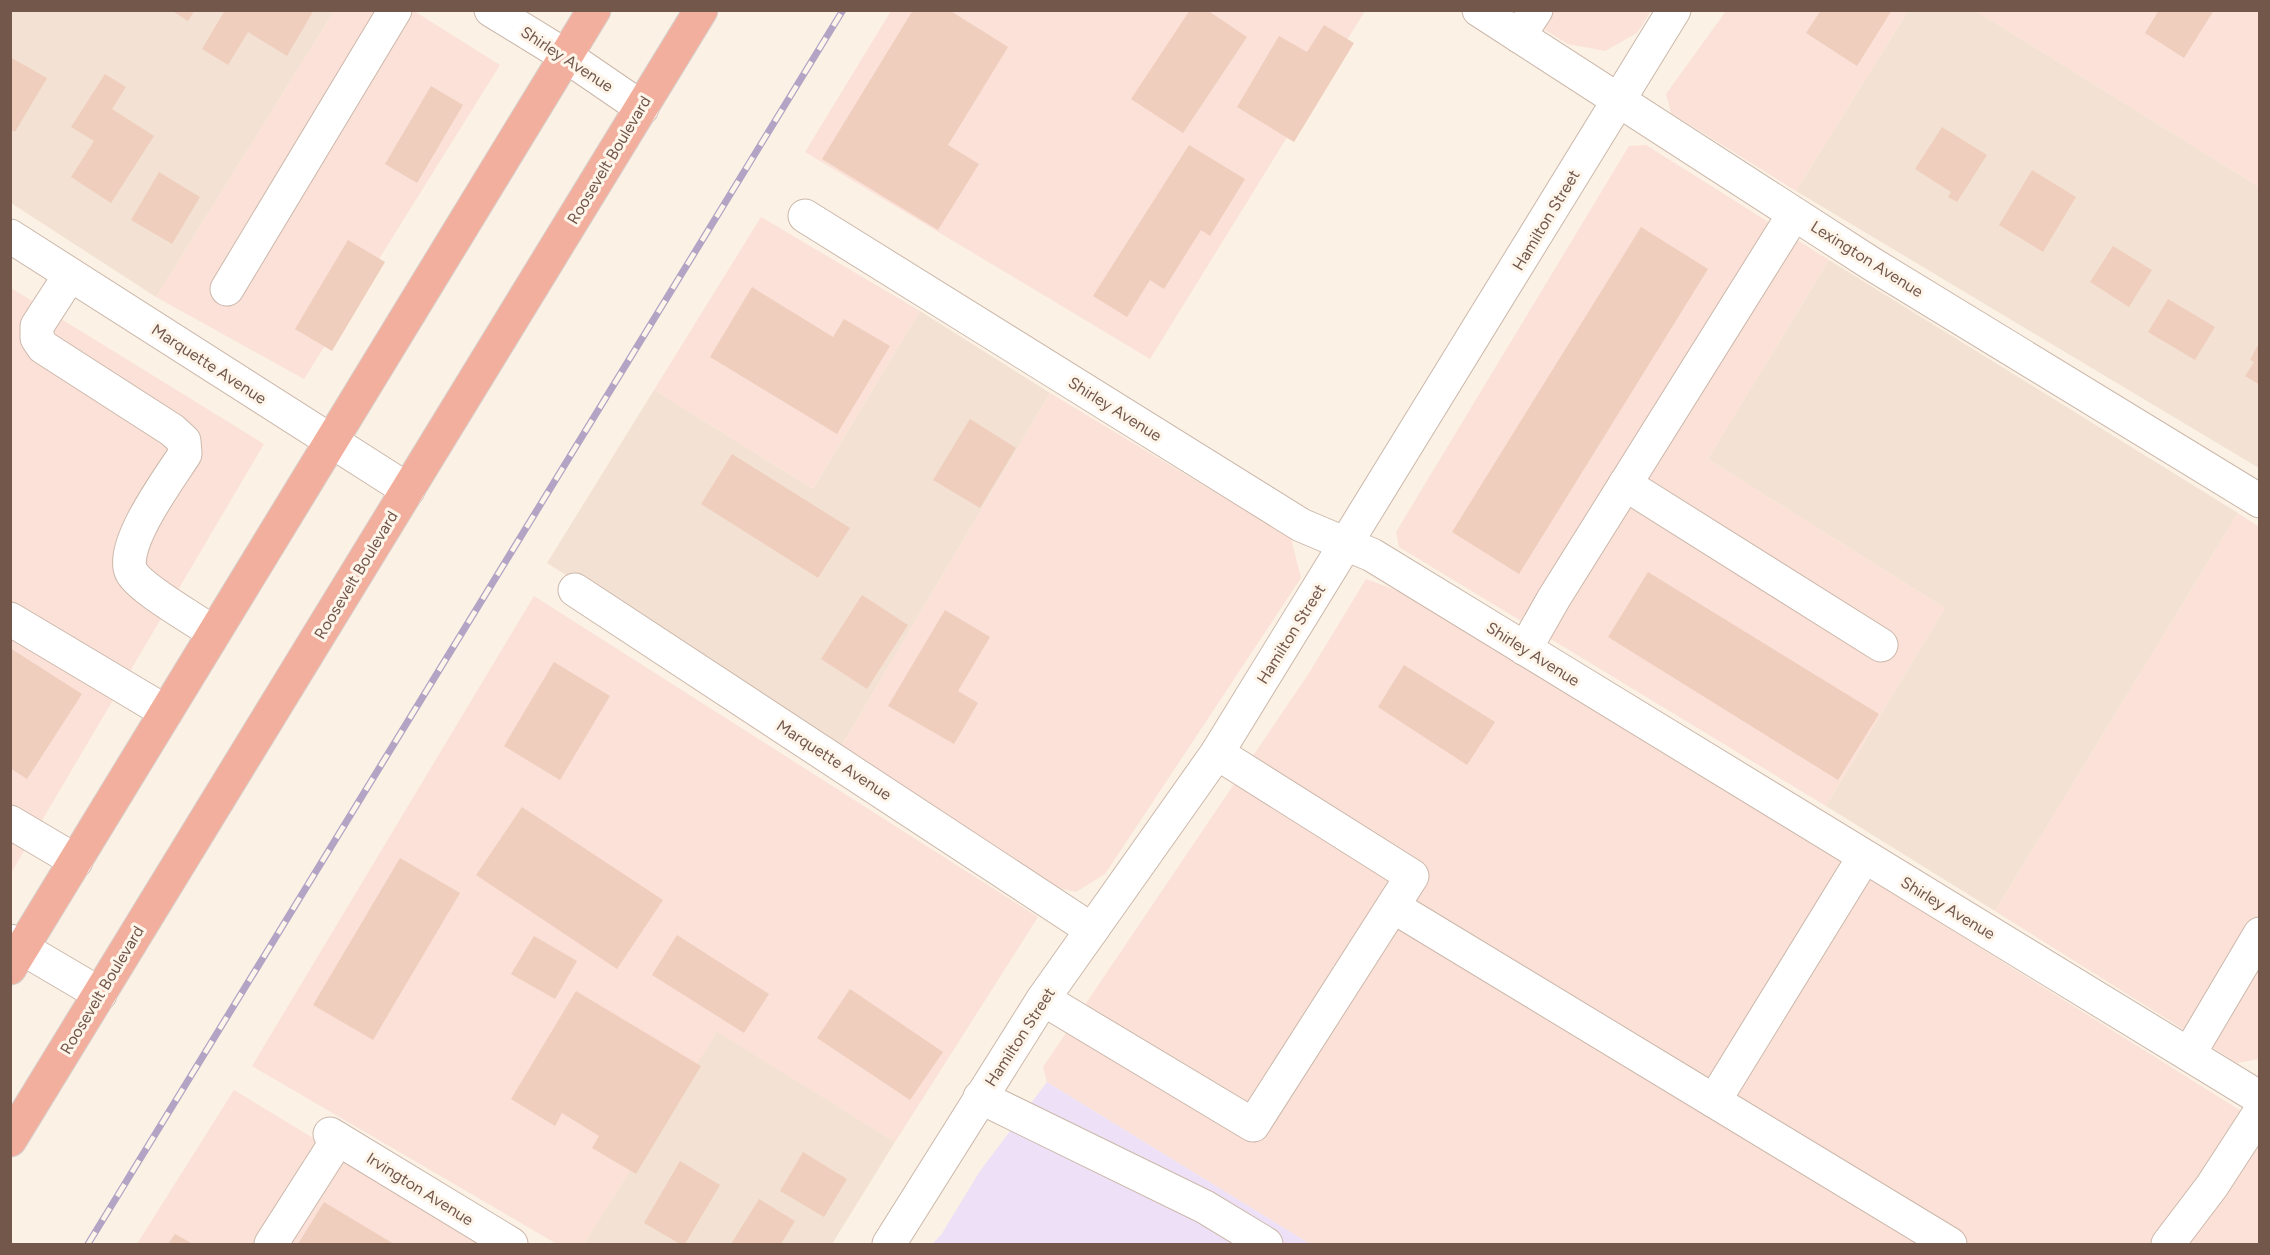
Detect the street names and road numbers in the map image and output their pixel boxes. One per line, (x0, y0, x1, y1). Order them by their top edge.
street label: Shirley Avenue (517, 22, 617, 96)
street label: Roosevelt Boulevard (563, 93, 655, 227)
street label: Hamilton Street (1508, 166, 1584, 274)
street label: Lexington Avenue (1807, 217, 1927, 301)
street label: Marquette Avenue (148, 320, 270, 408)
street label: Shirley Avenue (1065, 373, 1165, 445)
street label: Roosevelt Boulevard (310, 508, 402, 642)
street label: Hamilton Street (1253, 581, 1329, 687)
street label: Shirley Avenue (1483, 618, 1583, 690)
street label: Marquette Avenue (773, 716, 895, 804)
street label: Shirley Avenue (1898, 872, 1999, 944)
street label: Roosevelt Boulevard (56, 923, 148, 1057)
street label: Hamilton Street (981, 984, 1059, 1090)
street label: Irvington Avenue (363, 1149, 477, 1230)

